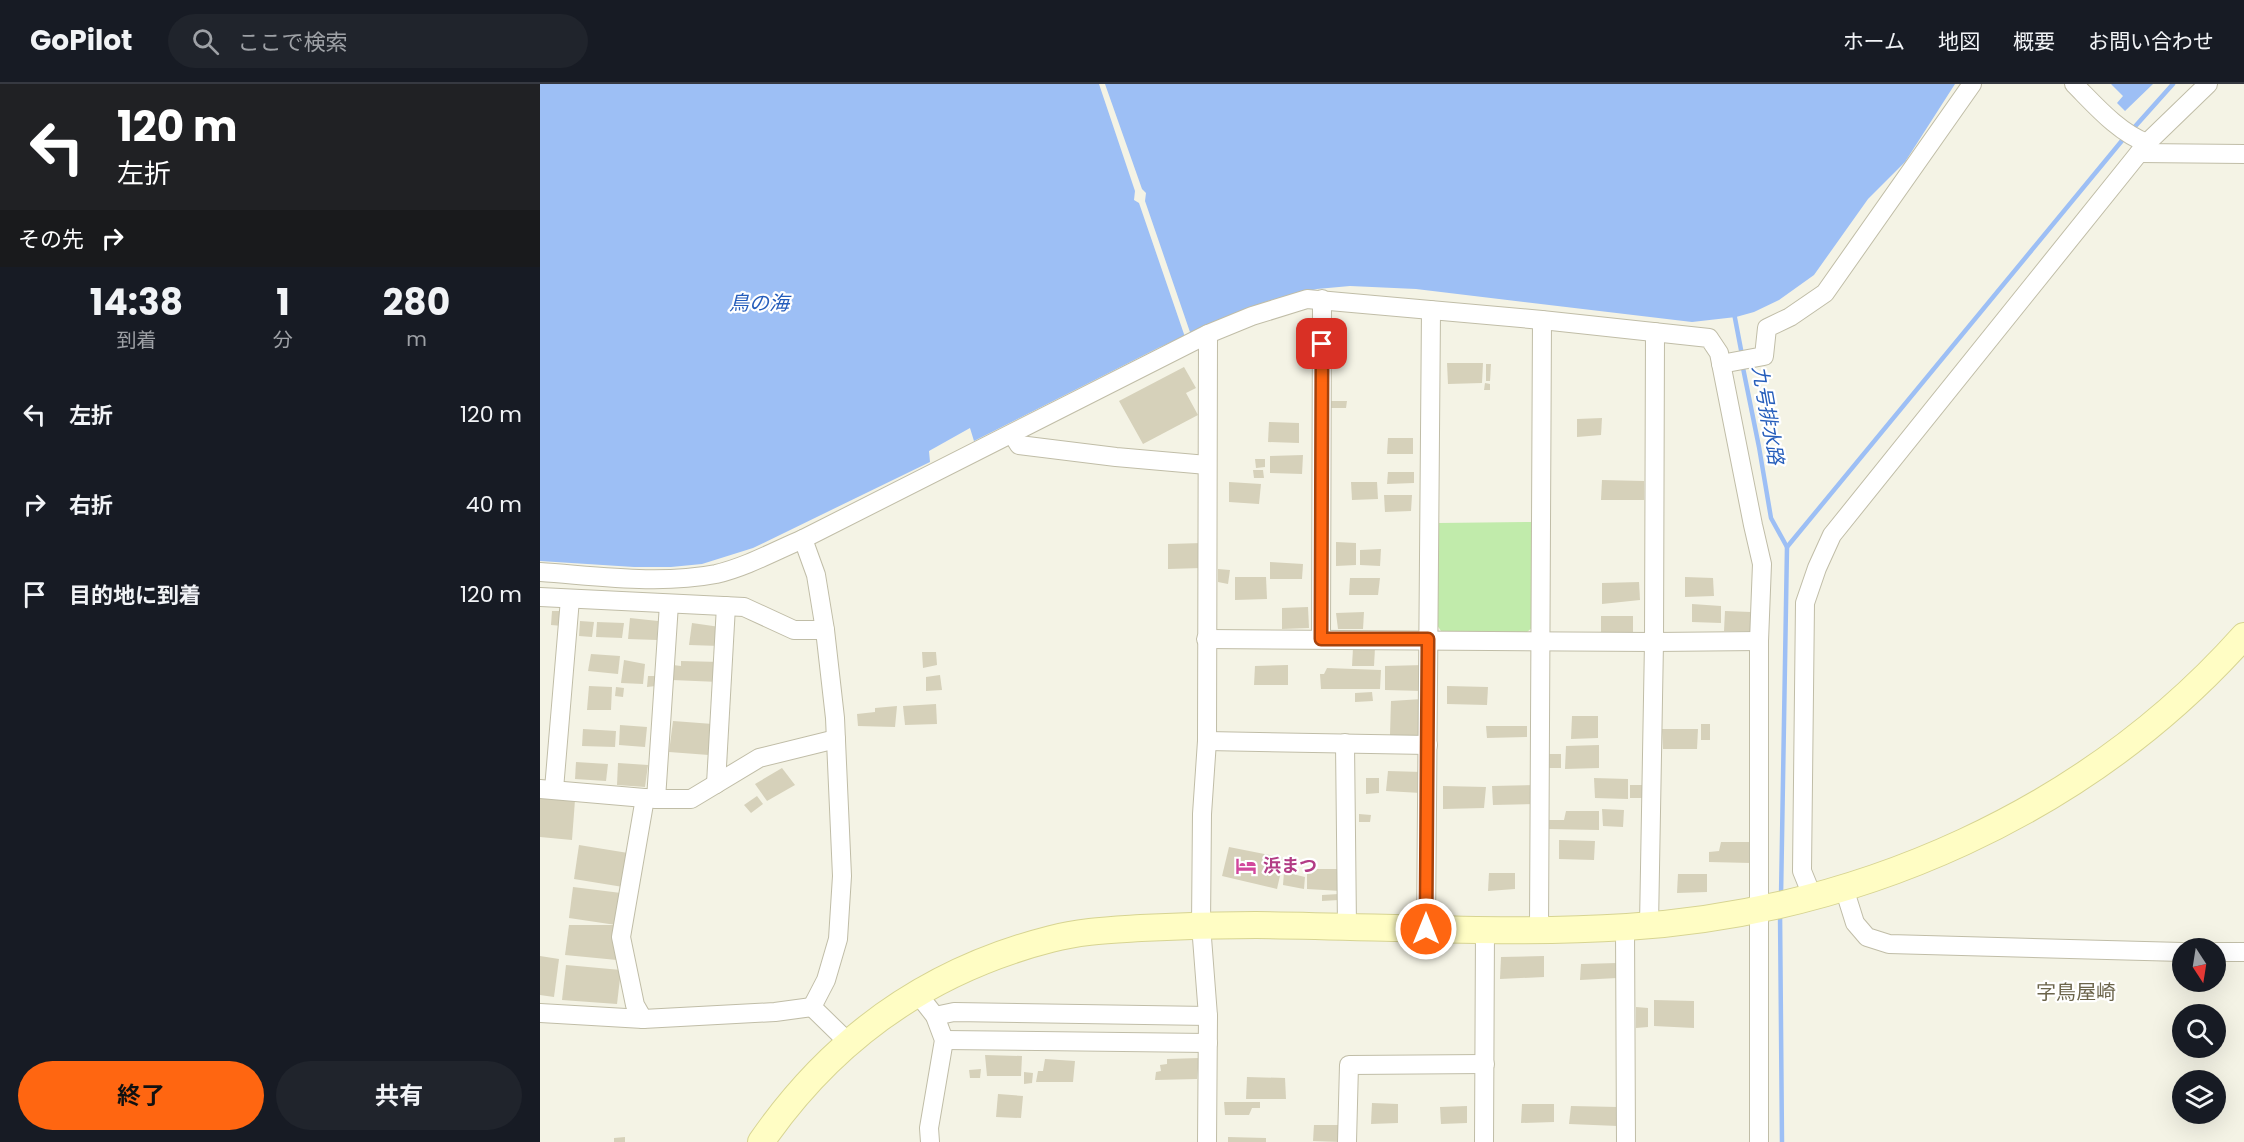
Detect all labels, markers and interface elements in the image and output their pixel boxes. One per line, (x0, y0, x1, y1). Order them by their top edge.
search box (168, 14, 588, 68)
text: GoPilot (30, 21, 132, 60)
icon: search (189, 25, 222, 58)
text: ここで検索 (237, 27, 347, 58)
text: ホーム (1843, 27, 1905, 56)
text: 地図 (1938, 27, 1980, 56)
text: 概要 (2013, 27, 2055, 56)
text: お問い合わせ (2088, 27, 2214, 56)
text: 120 m (117, 97, 238, 156)
icon: left (18, 108, 96, 186)
text: 左折 (117, 155, 171, 192)
icon: right (96, 222, 129, 255)
text: その先 (18, 224, 84, 255)
text: 14:38 (90, 277, 183, 328)
text: 1 (276, 277, 290, 328)
text: 280 (383, 277, 450, 328)
water label: 鳥の海 (729, 289, 792, 317)
pin (1296, 318, 1347, 369)
text: m (406, 325, 427, 353)
text: 到着 (116, 326, 156, 354)
text: 分 (273, 326, 293, 354)
icon: arrive (1305, 327, 1338, 360)
water label: 九号排水路 (1746, 363, 1791, 469)
icon: left (18, 398, 51, 431)
text: 120 m (460, 399, 522, 430)
text: 左折 (69, 400, 113, 431)
icon: right (18, 488, 51, 521)
text: 40 m (466, 489, 522, 520)
text: 右折 (69, 490, 113, 521)
icon: arrive (18, 578, 51, 611)
text: 120 m (460, 579, 522, 610)
text: 目的地に到着 (69, 580, 201, 611)
place label: 浜まつ (1263, 853, 1317, 878)
hotel icon: 浜まつ (1234, 854, 1258, 878)
position arrow (1394, 897, 1458, 961)
north arrow (2172, 938, 2226, 992)
map controls (2172, 938, 2226, 1124)
district label: 字鳥屋崎 (2036, 978, 2116, 1006)
button: search (2172, 1004, 2226, 1058)
button: 終了 (18, 1061, 264, 1130)
button: 共有 (276, 1061, 522, 1130)
button: layers (2172, 1070, 2226, 1124)

